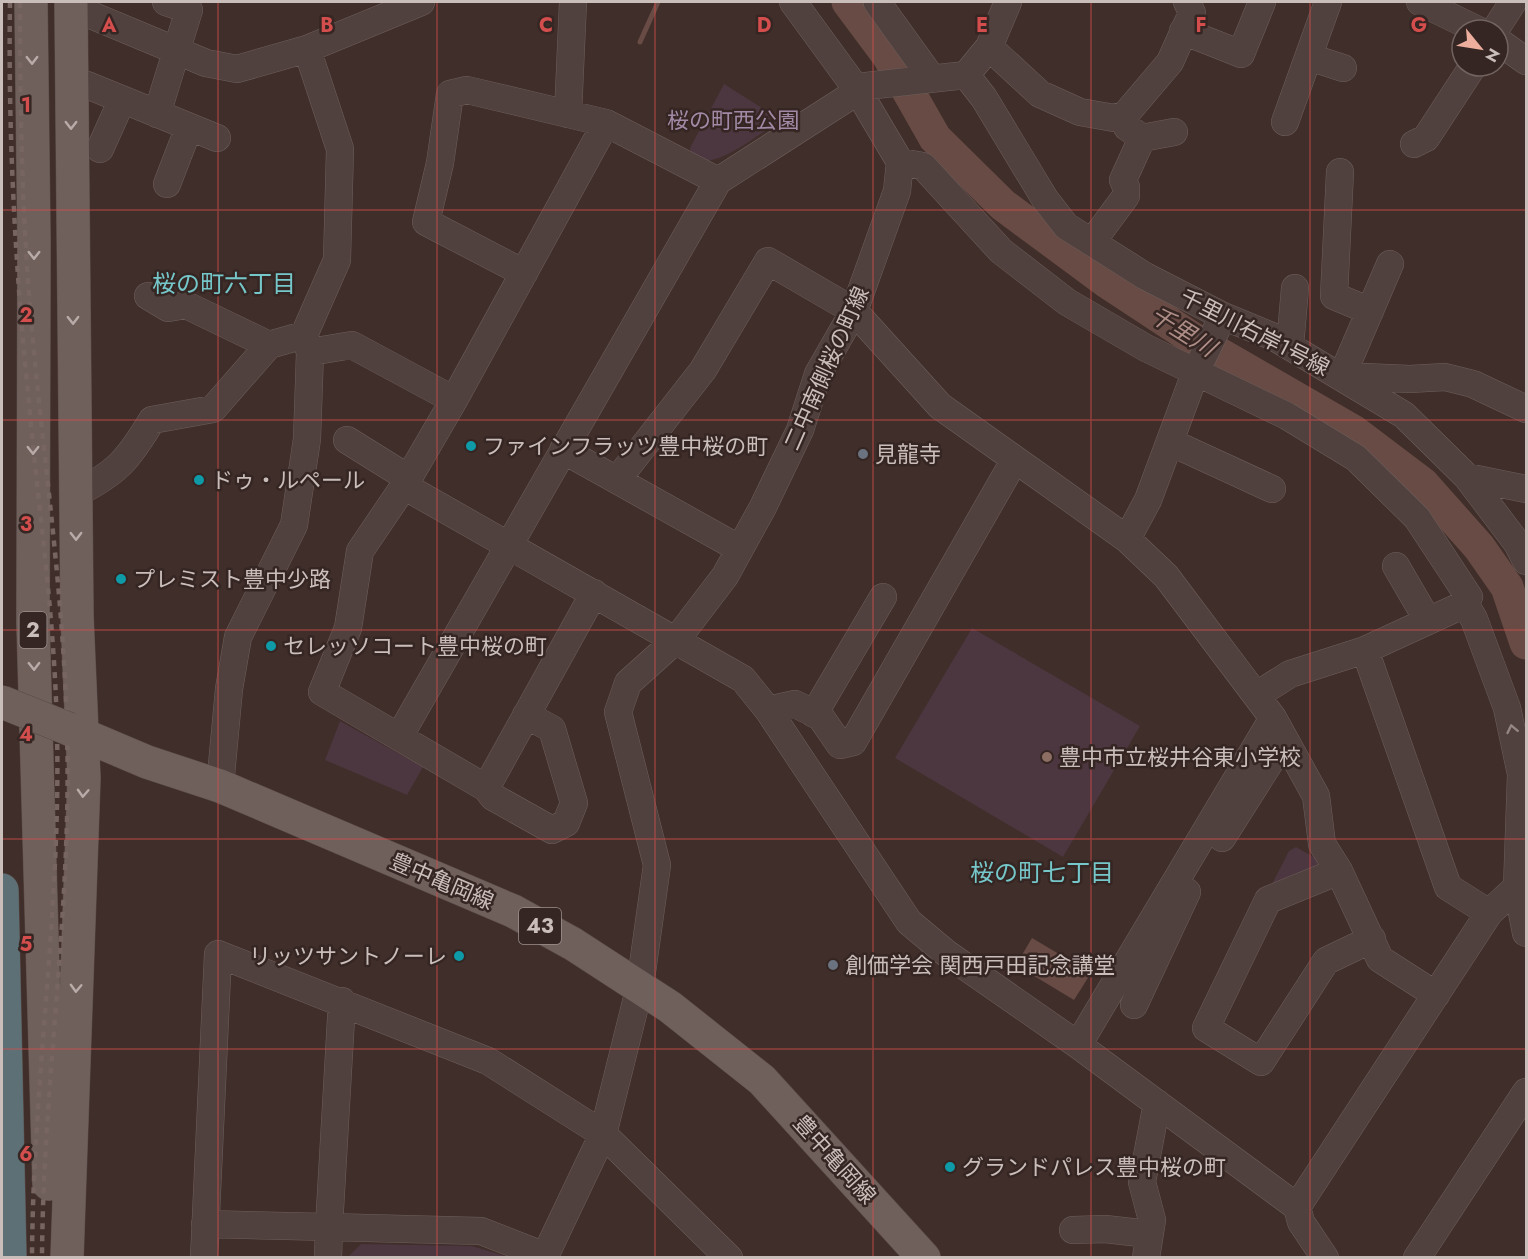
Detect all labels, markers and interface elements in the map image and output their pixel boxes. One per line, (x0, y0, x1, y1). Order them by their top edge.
text: A (101, 11, 117, 40)
text: B (320, 11, 334, 40)
text: C (539, 11, 553, 40)
text: D (757, 11, 771, 40)
text: E (976, 11, 988, 40)
text: F (1195, 11, 1207, 40)
text: G (1411, 11, 1427, 40)
north arrow (1450, 18, 1510, 78)
text: N (1479, 44, 1506, 67)
one-way arrow (26, 55, 38, 64)
text: 1 (21, 91, 31, 120)
park label: 桜の町西公園 (667, 104, 799, 136)
one-way arrow (65, 120, 77, 129)
one-way arrow (28, 250, 40, 259)
district label: 桜の町六丁目 (152, 266, 296, 301)
street label: 二中南側桜の町線 (776, 281, 876, 455)
street label: 千里川右岸1号線 (1175, 281, 1335, 383)
water label: 千里川 (1143, 297, 1225, 367)
text: 2 (19, 301, 33, 330)
one-way arrow (67, 315, 79, 324)
place label: ファインフラッツ豊中桜の町 (483, 430, 768, 462)
place label: 見龍寺 (875, 438, 941, 470)
marker: ファインフラッツ豊中桜の町 (464, 439, 478, 453)
one-way arrow (27, 445, 39, 454)
marker: 見龍寺 (856, 447, 870, 461)
place label: ドゥ・ルペール (211, 464, 365, 496)
marker: ドゥ・ルペール (192, 473, 206, 487)
text: 3 (20, 510, 32, 539)
one-way arrow (70, 531, 82, 540)
place label: プレミスト豊中少路 (133, 563, 331, 595)
marker: プレミスト豊中少路 (114, 572, 128, 586)
road number: 2 (20, 612, 46, 648)
place label: セレッソコート豊中桜の町 (283, 630, 547, 662)
marker: セレッソコート豊中桜の町 (264, 639, 278, 653)
one-way arrow (28, 661, 40, 670)
text: 4 (19, 720, 33, 749)
one-way arrow (1506, 724, 1519, 734)
place label: 豊中市立桜井谷東小学校 (1059, 741, 1301, 773)
marker: 豊中市立桜井谷東小学校 (1040, 750, 1054, 764)
one-way arrow (76, 788, 89, 797)
street label: 豊中亀岡線 (385, 845, 499, 917)
district label: 桜の町七丁目 (970, 855, 1114, 890)
road number: 43 (519, 908, 561, 944)
text: 5 (20, 930, 33, 959)
place label: リッツサントノーレ (249, 940, 447, 972)
marker: リッツサントノーレ (452, 949, 466, 963)
place label: 創価学会 関西戸田記念講堂 (845, 949, 1116, 981)
marker: 創価学会 関西戸田記念講堂 (826, 958, 840, 972)
one-way arrow (70, 983, 82, 992)
street label: 豊中亀岡線 (786, 1107, 884, 1211)
text: 6 (19, 1140, 33, 1169)
place label: グランドパレス豊中桜の町 (962, 1151, 1226, 1183)
marker: グランドパレス豊中桜の町 (943, 1160, 957, 1174)

